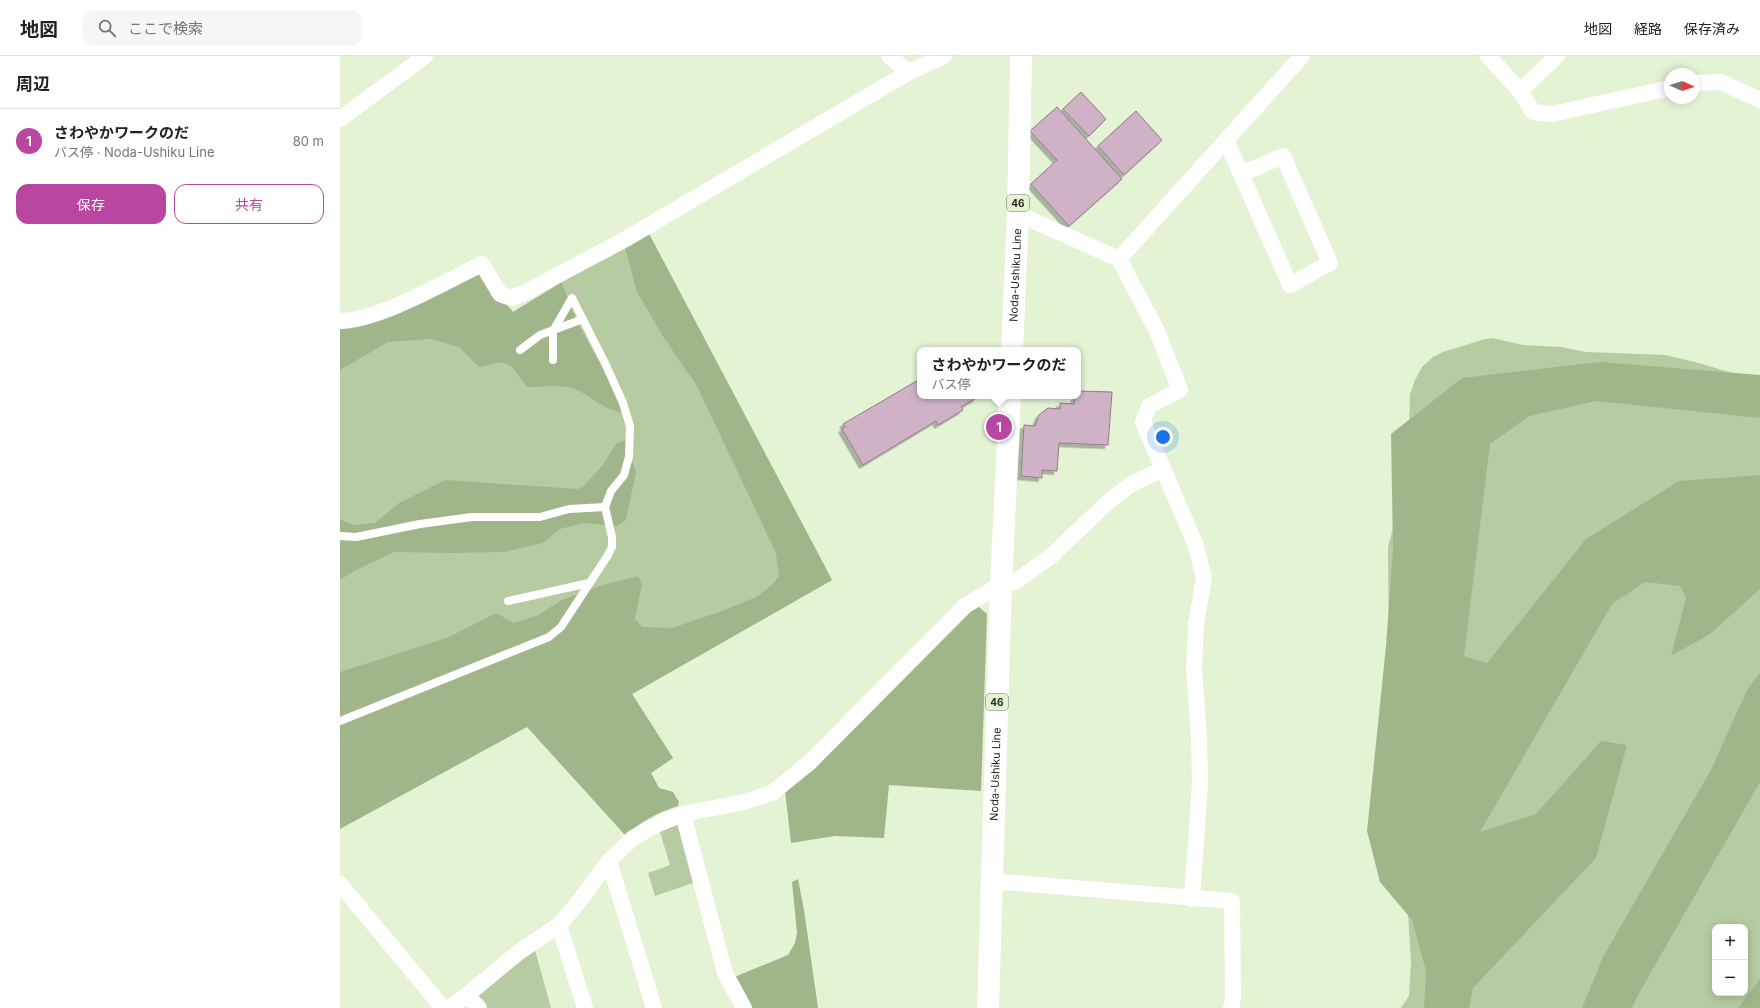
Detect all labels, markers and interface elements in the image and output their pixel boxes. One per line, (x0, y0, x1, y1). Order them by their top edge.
search box (82, 10, 362, 46)
icon: search (96, 17, 118, 39)
text: 地図 (20, 18, 58, 41)
text: ここで検索 (128, 19, 203, 38)
text: 地図 (1584, 20, 1612, 37)
text: 経路 (1634, 20, 1662, 37)
text: 保存済み (1684, 20, 1740, 37)
north arrow (1664, 68, 1700, 104)
text: 周辺 (16, 74, 50, 94)
text: さわやかワークのだ (54, 123, 189, 142)
text: 1 (26, 133, 32, 149)
text: 80 m (293, 133, 324, 149)
text: バス停 · Noda-Ushiku Line (54, 144, 215, 160)
button: 保存 (16, 184, 166, 224)
button: 共有 (174, 184, 324, 224)
road number: 46 (1007, 195, 1029, 211)
street label: Noda-Ushiku Line (1006, 228, 1024, 322)
popup (917, 347, 1081, 399)
text: さわやかワークのだ (931, 355, 1067, 374)
text: バス停 (931, 376, 971, 392)
pin: 1 (986, 412, 1012, 442)
your location (1153, 427, 1173, 447)
road number: 46 (986, 694, 1008, 710)
street label: Noda-Ushiku Line (987, 727, 1004, 821)
map controls (1712, 924, 1748, 996)
button: + (1712, 924, 1748, 960)
button: − (1712, 960, 1748, 996)

